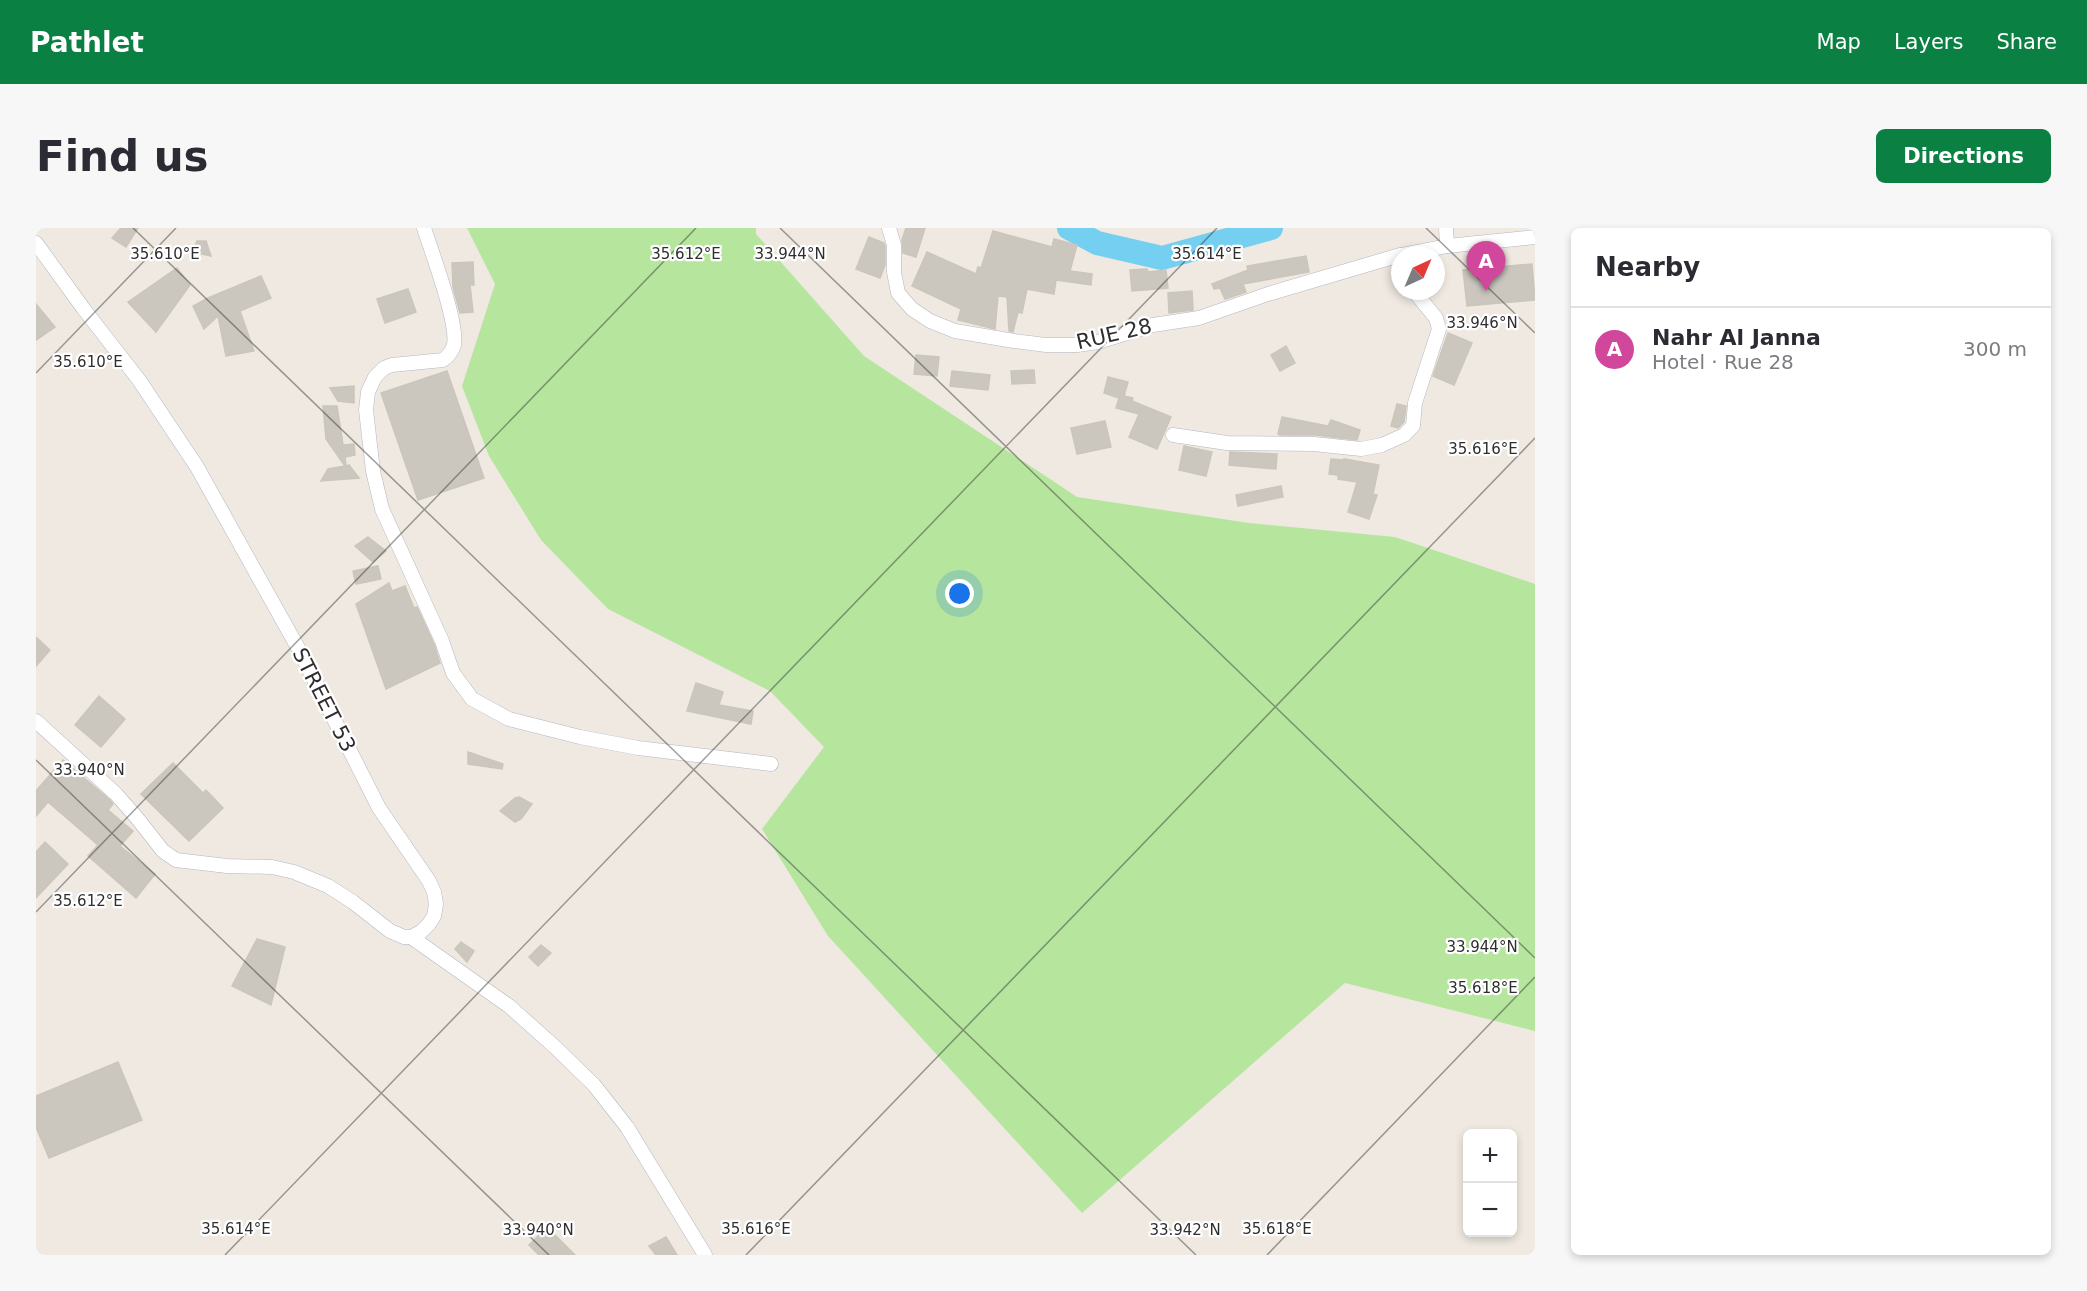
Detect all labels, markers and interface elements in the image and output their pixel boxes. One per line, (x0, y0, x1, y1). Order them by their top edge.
text: Pathlet (30, 26, 144, 59)
text: Map (1817, 30, 1861, 54)
text: Layers (1894, 30, 1963, 54)
text: Share (1996, 30, 2057, 54)
button: Directions (1876, 129, 2051, 183)
text: Find us (36, 132, 209, 181)
pin: A (1466, 242, 1506, 291)
text: 35.610°E (130, 245, 200, 263)
text: 35.612°E (651, 245, 721, 263)
text: 33.944°N (754, 245, 826, 263)
text: 35.614°E (1172, 245, 1242, 263)
north arrow (1391, 246, 1445, 300)
text: Nearby (1595, 252, 1700, 282)
street label: RUE 28 (1074, 314, 1154, 354)
text: 33.946°N (1446, 314, 1518, 332)
text: Nahr Al Janna (1652, 325, 1821, 350)
text: A (1607, 337, 1622, 361)
text: 300 m (1963, 337, 2027, 361)
text: Hotel · Rue 28 (1652, 350, 1794, 374)
text: 35.610°E (53, 353, 123, 371)
text: 35.616°E (1448, 440, 1518, 458)
your location (945, 579, 974, 608)
street label: STREET 53 (288, 644, 360, 756)
text: 33.940°N (53, 761, 125, 779)
text: 35.612°E (53, 892, 123, 910)
text: 33.944°N (1446, 938, 1518, 956)
text: 35.618°E (1448, 979, 1518, 997)
map controls (1463, 1129, 1517, 1237)
button: + (1463, 1129, 1517, 1183)
button: − (1463, 1183, 1517, 1237)
text: 35.614°E (201, 1220, 271, 1238)
text: 35.616°E (721, 1220, 791, 1238)
text: 35.618°E (1242, 1220, 1312, 1238)
text: 33.940°N (502, 1221, 574, 1239)
text: 33.942°N (1149, 1221, 1221, 1239)

